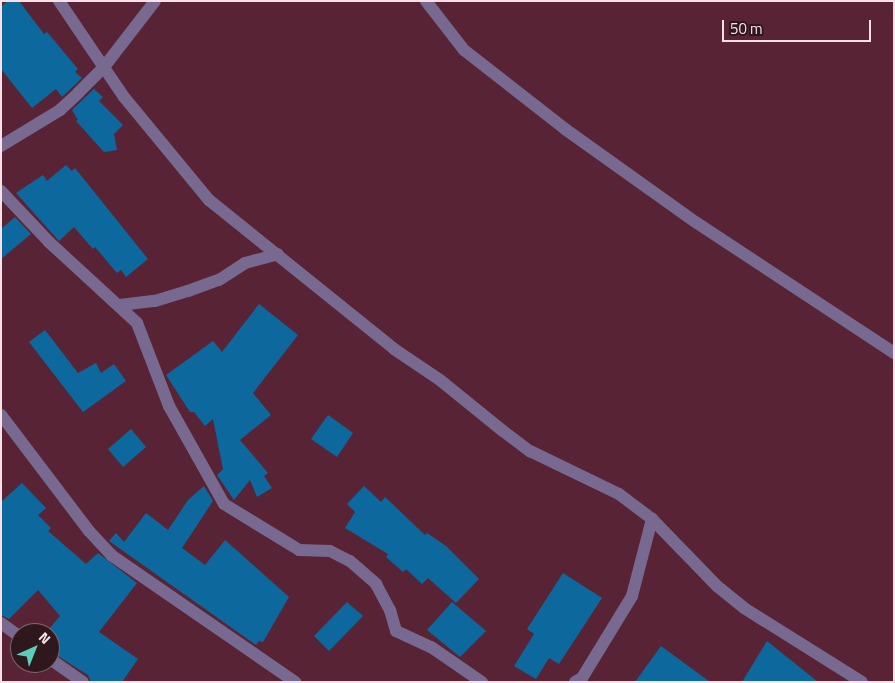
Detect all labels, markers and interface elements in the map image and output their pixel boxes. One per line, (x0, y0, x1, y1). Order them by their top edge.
scale bar (725, 10, 874, 42)
text: 50 m (730, 17, 763, 40)
north arrow (10, 623, 60, 673)
text: N (34, 627, 56, 648)

